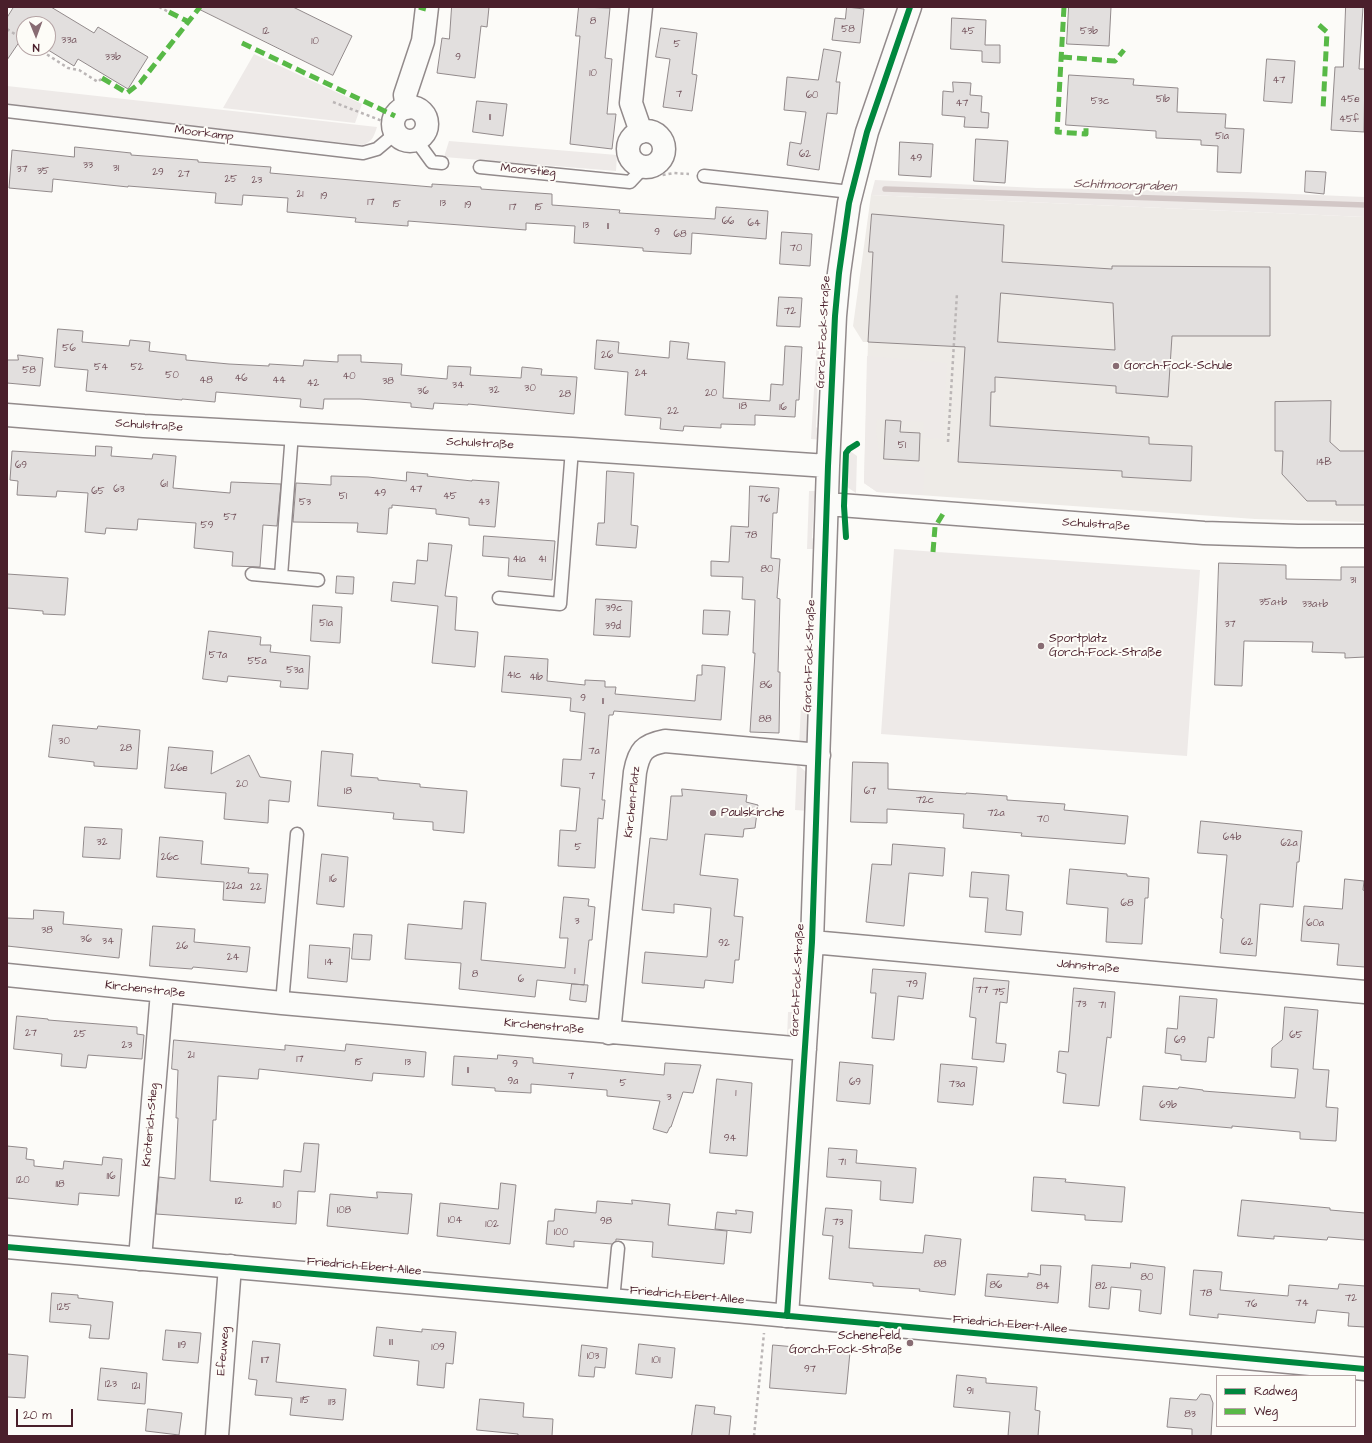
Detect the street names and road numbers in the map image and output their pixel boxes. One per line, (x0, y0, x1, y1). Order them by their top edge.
street label: Moorkamp (174, 123, 234, 145)
street label: Moorstieg (500, 161, 556, 181)
street label: Gorch-Fock-Straße (814, 275, 834, 389)
street label: Schulstraße (115, 416, 183, 436)
street label: Schulstraße (446, 435, 514, 453)
street label: Schulstraße (1062, 515, 1130, 535)
street label: Gorch-Fock-Straße (801, 599, 819, 713)
street label: Kirchen-Platz (622, 765, 644, 839)
street label: Gorch-Fock-Straße (788, 923, 808, 1037)
street label: Jahnstraße (1056, 957, 1120, 977)
street label: Kirchenstraße (104, 979, 186, 1001)
street label: Kirchenstraße (503, 1016, 585, 1038)
street label: Knöterich-Stieg (140, 1082, 162, 1168)
street label: Friedrich-Ebert-Allee (306, 1255, 422, 1279)
street label: Friedrich-Ebert-Allee (629, 1284, 745, 1308)
street label: Friedrich-Ebert-Allee (952, 1313, 1068, 1337)
street label: Efeuweg (215, 1326, 233, 1376)

